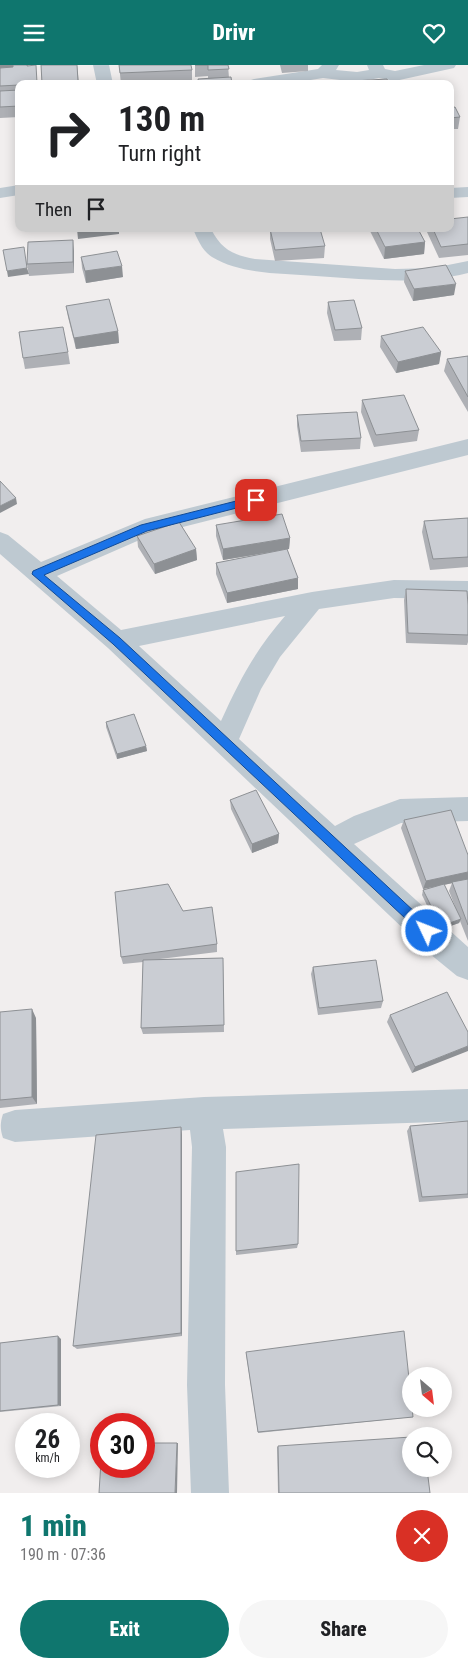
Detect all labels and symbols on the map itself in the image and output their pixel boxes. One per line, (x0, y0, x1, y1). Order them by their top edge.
pin (235, 479, 277, 521)
position arrow (400, 904, 452, 956)
north arrow (402, 1367, 452, 1417)
speed limit sign: 30 (90, 1413, 155, 1478)

